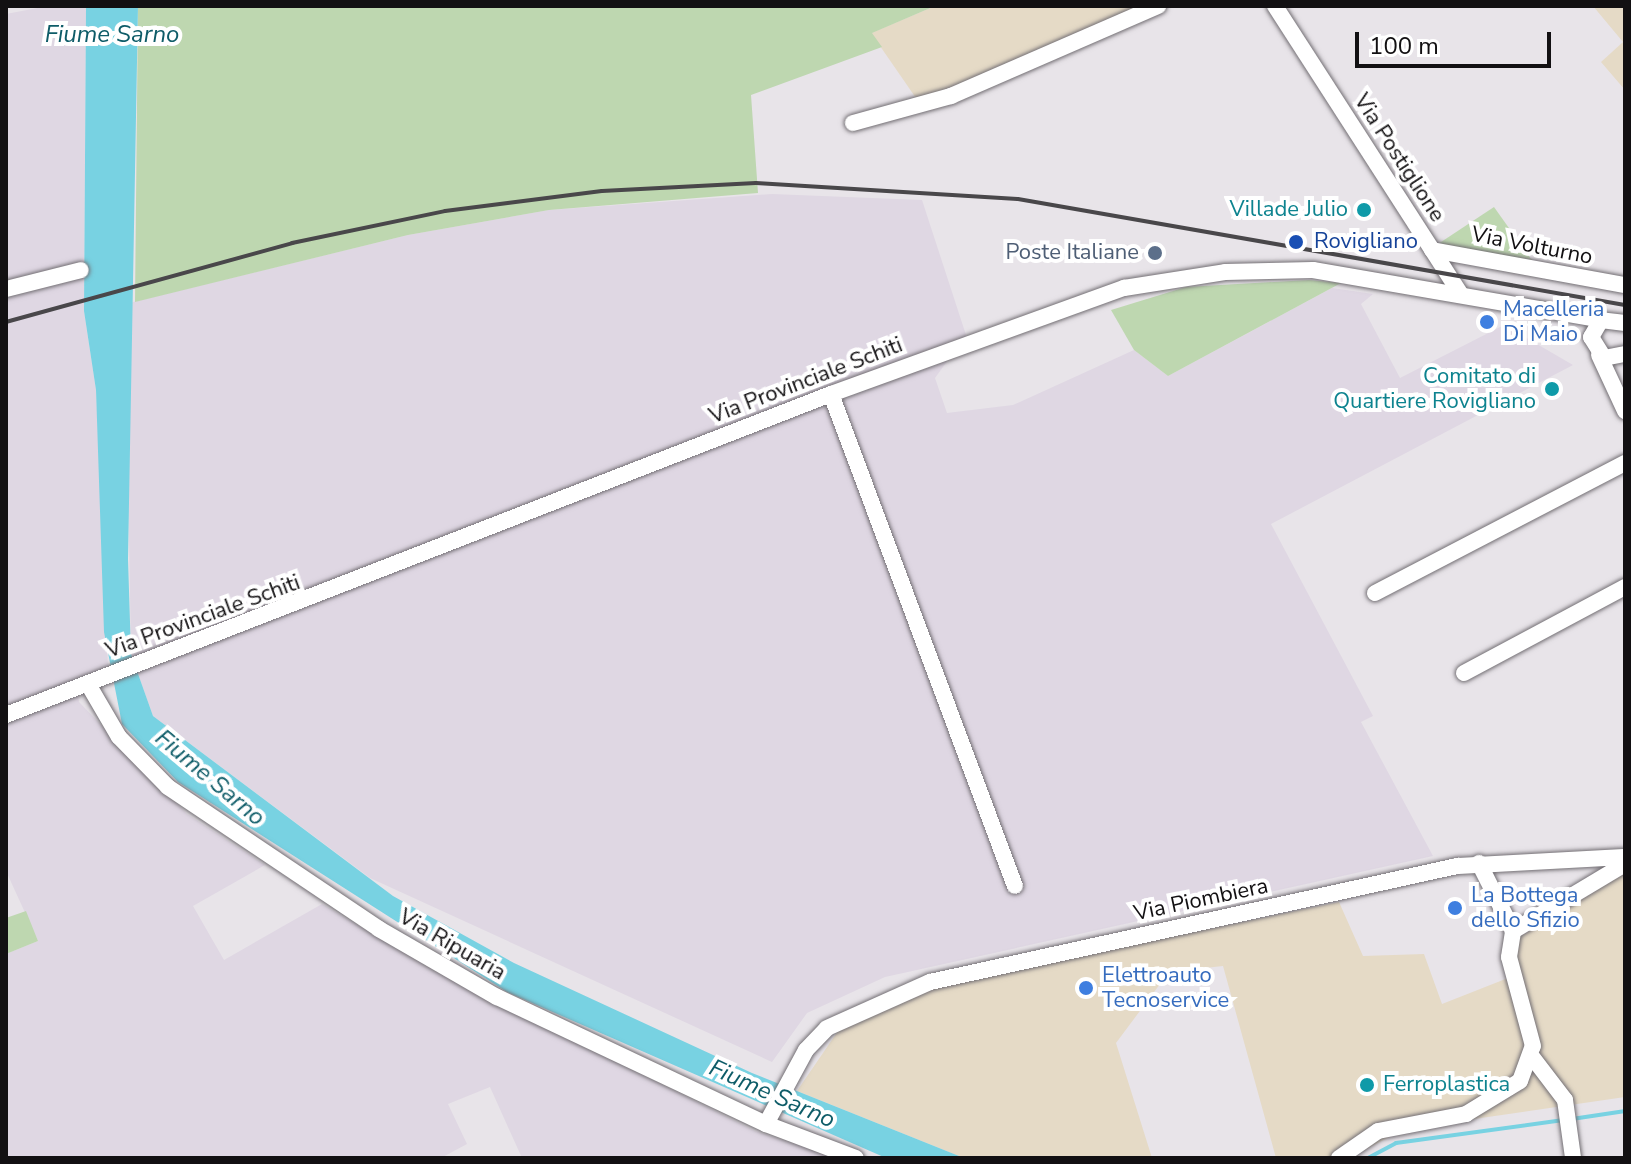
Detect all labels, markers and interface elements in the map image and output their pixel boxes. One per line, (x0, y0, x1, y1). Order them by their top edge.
scale bar (1359, 16, 1555, 66)
water label: Fiume Sarno (45, 21, 179, 49)
text: 100 m (1369, 30, 1439, 62)
street label: Via Postiglione (1348, 89, 1450, 227)
place label: Villade Julio (1230, 197, 1348, 223)
marker: Villade Julio (1355, 201, 1373, 219)
street label: Via Volturno (1469, 221, 1595, 271)
place label: Rovigliano (1314, 229, 1418, 255)
marker: Rovigliano (1285, 231, 1307, 253)
place label: Poste Italiane (1005, 240, 1139, 266)
marker: Poste Italiane (1146, 244, 1164, 262)
place label: Macelleria Di Maio (1503, 296, 1604, 348)
marker: Macelleria Di Maio (1478, 313, 1496, 331)
street label: Via Provinciale Schiti (706, 332, 906, 430)
place label: Comitato di Quartiere Rovigliano (1333, 363, 1536, 414)
marker: Comitato di Quartiere Rovigliano (1543, 380, 1561, 398)
street label: Via Provinciale Schiti (102, 570, 304, 664)
water label: Fiume Sarno (149, 724, 271, 832)
street label: Via Piombiera (1131, 873, 1271, 927)
place label: La Bottega dello Sfizio (1471, 882, 1580, 934)
marker: La Bottega dello Sfizio (1446, 899, 1464, 917)
street label: Via Ripuaria (394, 904, 510, 986)
place label: Elettroauto Tecnoservice (1102, 962, 1229, 1014)
marker: Elettroauto Tecnoservice (1077, 979, 1095, 997)
water label: Fiume Sarno (705, 1053, 839, 1135)
place label: Ferroplastica (1383, 1072, 1510, 1098)
marker: Ferroplastica (1358, 1076, 1376, 1094)

